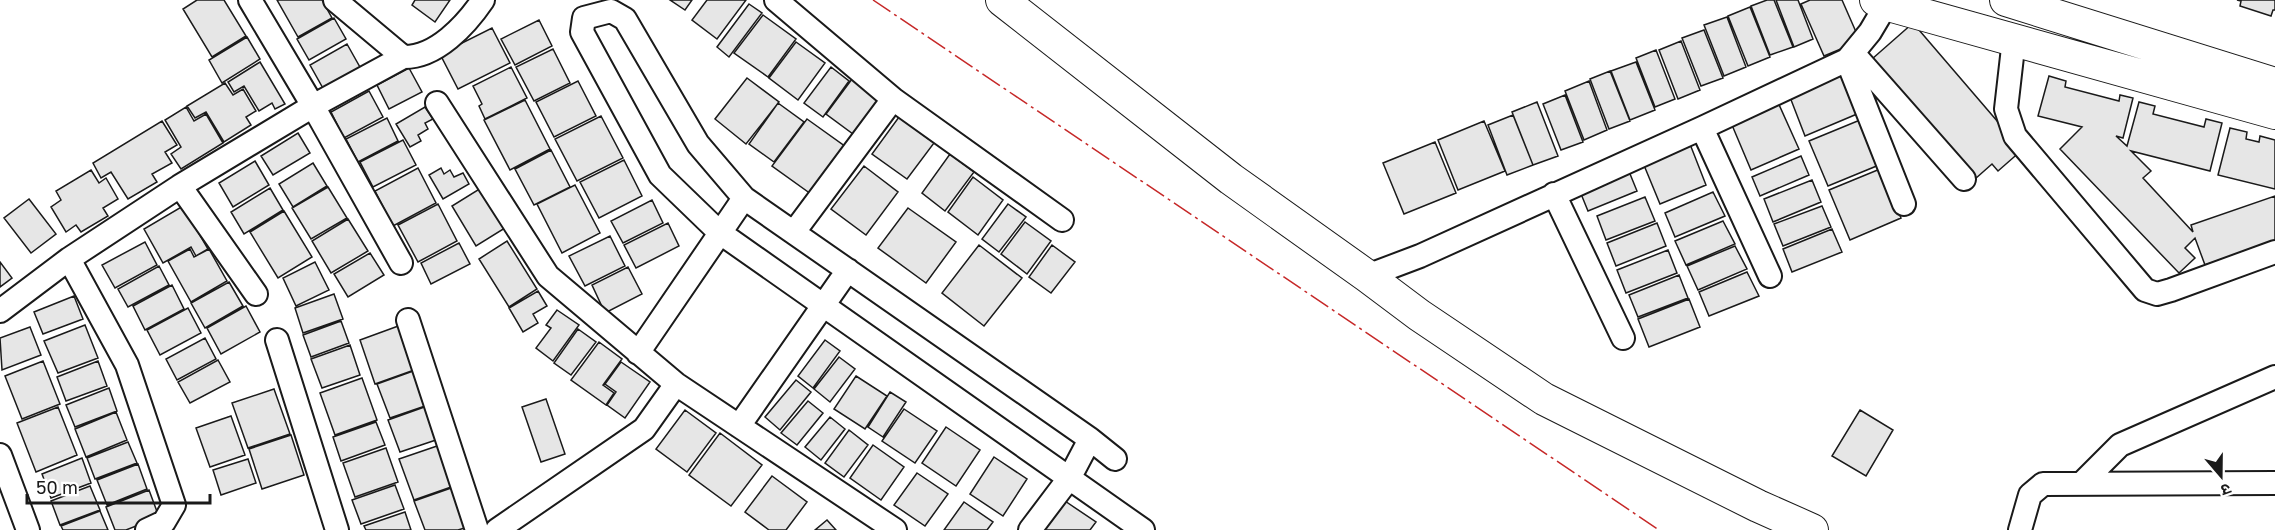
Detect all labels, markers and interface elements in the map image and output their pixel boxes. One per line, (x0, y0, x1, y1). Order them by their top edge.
north arrow (2191, 446, 2251, 506)
scale bar (27, 467, 210, 505)
text: 50 m (36, 476, 78, 498)
text: उ (2218, 479, 2234, 501)

